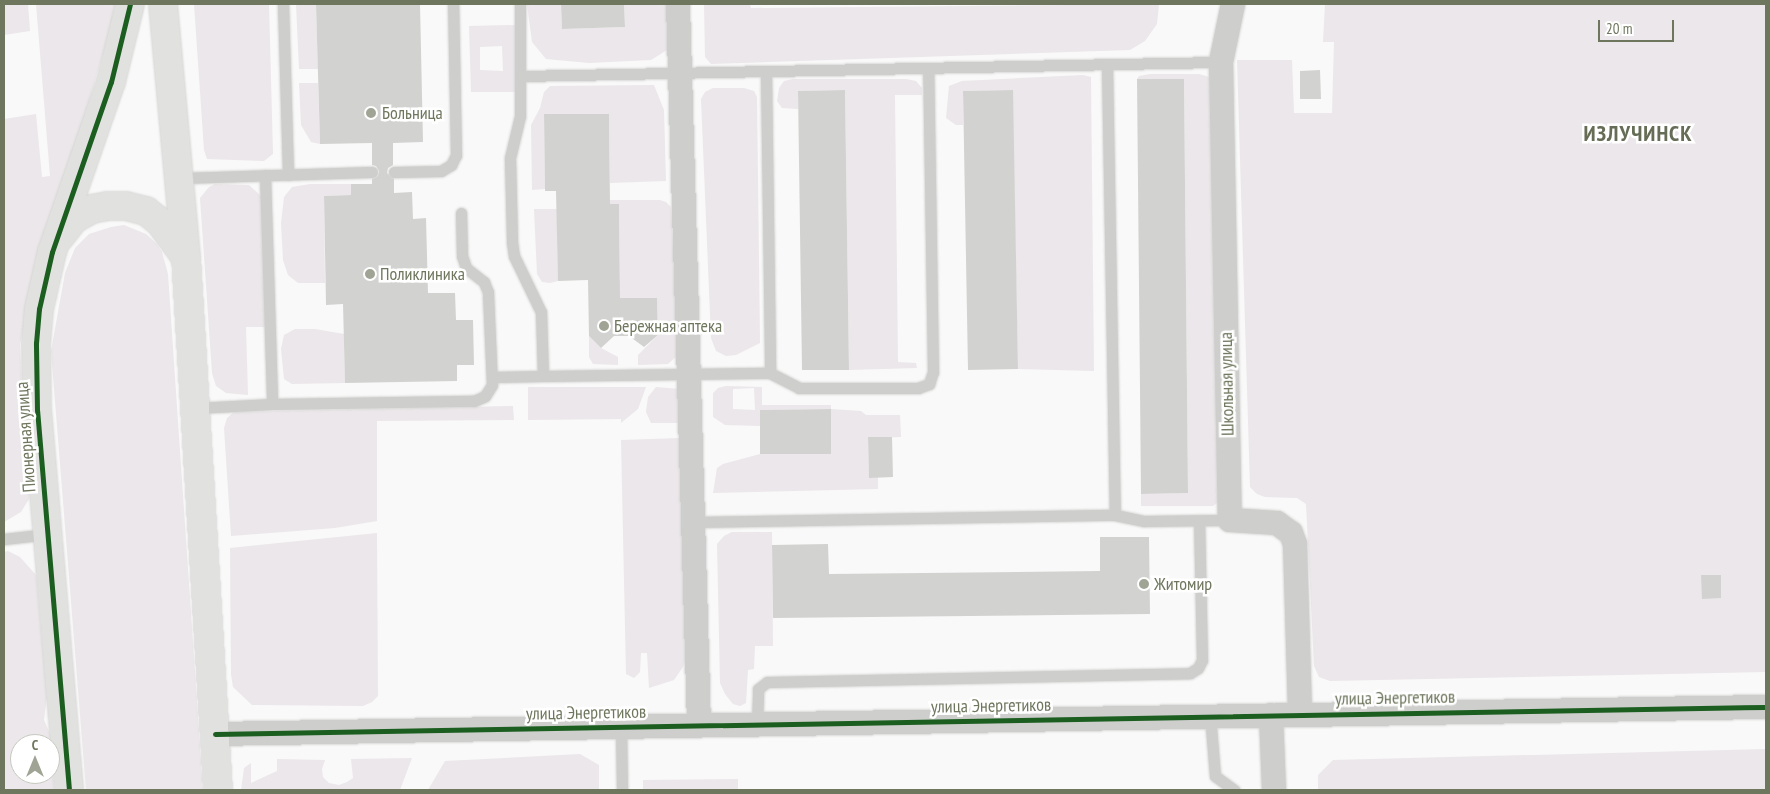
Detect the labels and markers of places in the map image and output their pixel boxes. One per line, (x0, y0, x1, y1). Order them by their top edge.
place label: Больница (382, 102, 443, 124)
marker: Больница (364, 106, 378, 120)
place label: Поликлиника (380, 263, 465, 285)
marker: Поликлиника (364, 268, 376, 280)
place label: Бережная аптека (614, 315, 722, 337)
marker: Бережная аптека (598, 320, 610, 332)
place label: Житомир (1154, 573, 1212, 595)
marker: Житомир (1138, 578, 1150, 590)

